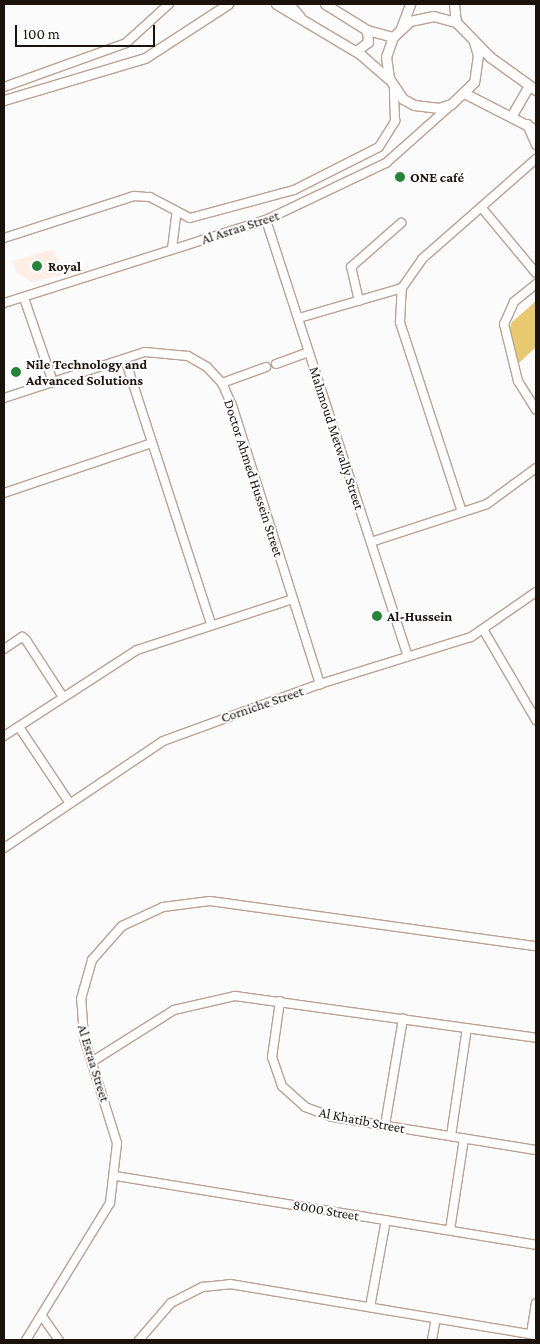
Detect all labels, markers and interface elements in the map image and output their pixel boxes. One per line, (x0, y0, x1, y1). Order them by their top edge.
scale bar (18, 15, 158, 47)
text: 100 m (23, 26, 60, 42)
place label: ONE café (410, 169, 464, 185)
marker: ONE café (394, 171, 406, 183)
street label: Al Asraa Street (199, 207, 281, 247)
place label: Royal (48, 258, 81, 274)
marker: Royal (30, 259, 44, 273)
place label: Nile Technology and Advanced Solutions (26, 356, 147, 388)
street label: Mahmoud Metwally Street (306, 364, 368, 512)
marker: Nile Technology and Advanced Solutions (10, 366, 22, 378)
street label: Doctor Ahmed Hussein Street (221, 397, 287, 559)
place label: Al-Hussein (387, 608, 452, 624)
marker: Al-Hussein (371, 610, 383, 622)
street label: Corniche Street (219, 682, 305, 726)
street label: Al Esraa Street (74, 1022, 114, 1104)
street label: Al Khatib Street (318, 1103, 406, 1137)
street label: 8000 Street (292, 1196, 360, 1224)

